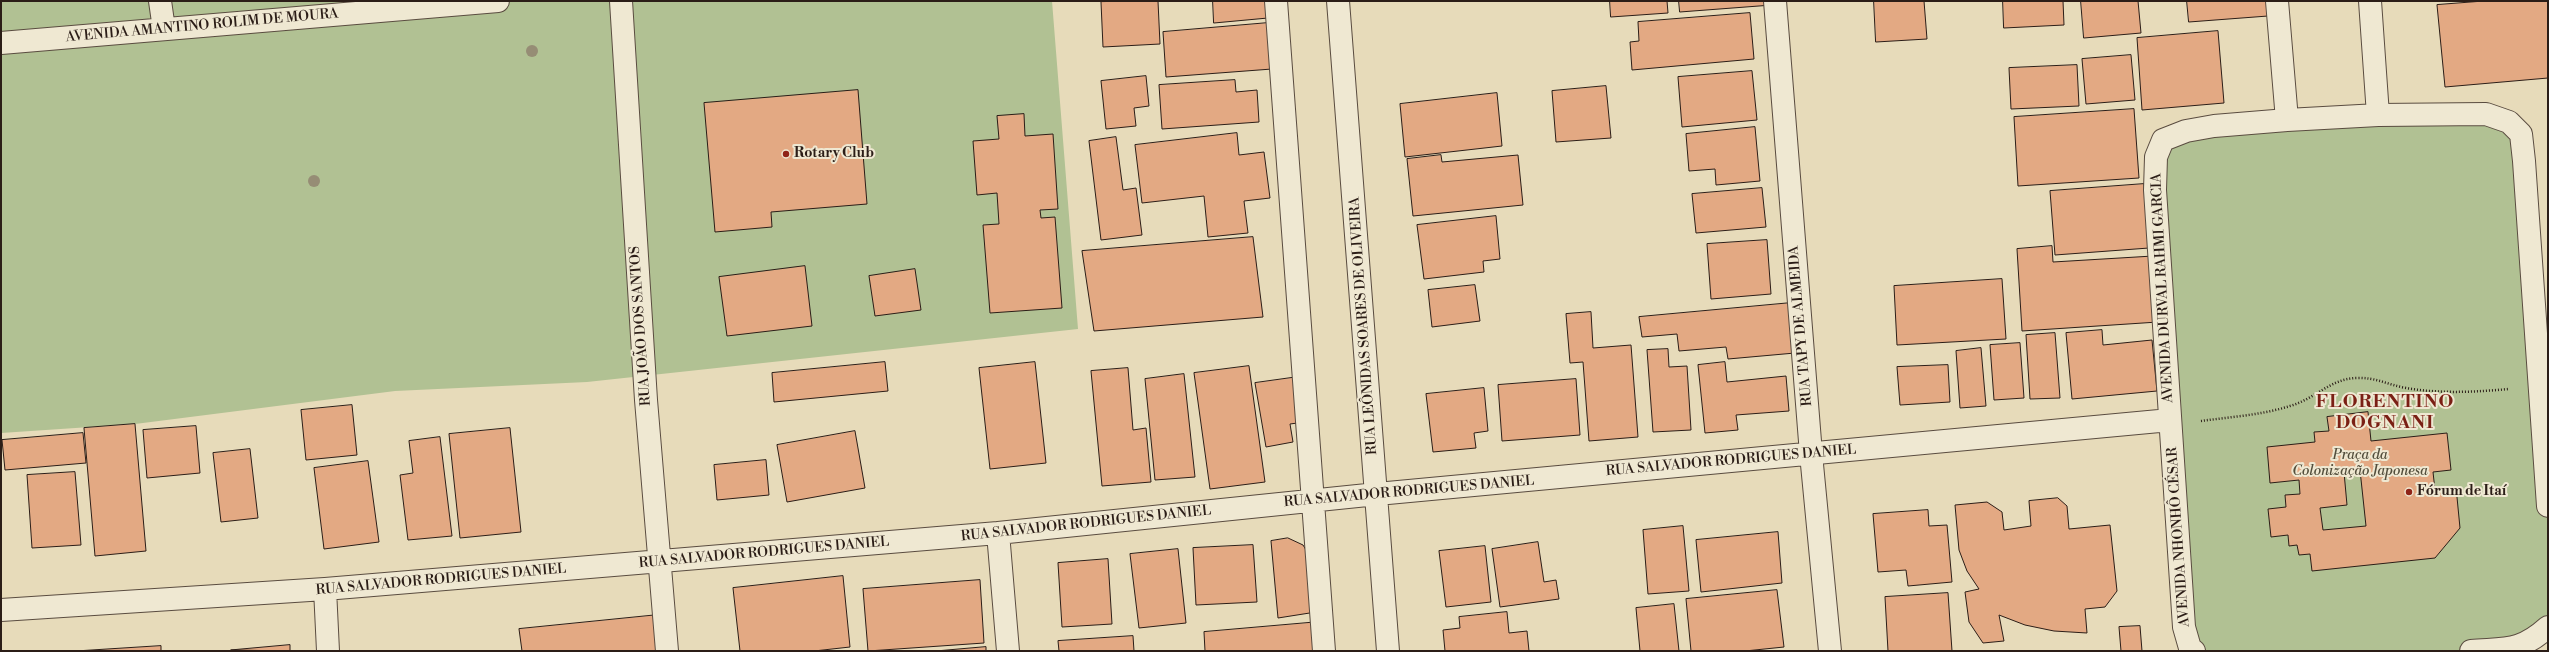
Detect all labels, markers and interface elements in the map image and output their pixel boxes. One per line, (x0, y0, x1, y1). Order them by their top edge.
street label: AVENIDA AMANTINO ROLIM DE MOURA (65, 6, 339, 46)
place label: Rotary Club (794, 146, 874, 162)
marker: Rotary Club (781, 149, 791, 159)
street label: AVENIDA DURVAL RAHMI GARCIA (2149, 173, 2177, 403)
street label: RUA LEÔNIDAS SOARES DE OLIVEIRA (1347, 196, 1381, 456)
street label: RUA JOÃO DOS SANTOS (627, 245, 655, 407)
street label: RUA TAPY DE ALMEIDA (1786, 245, 1816, 407)
district label: FLORENTINO DOGNANI (2316, 392, 2454, 434)
street label: RUA SALVADOR RODRIGUES DANIEL (1605, 442, 1857, 480)
street label: AVENIDA NHONHÔ CÉSAR (2164, 446, 2194, 628)
park label: Praça da Colonização Japonesa (2292, 448, 2428, 480)
street label: RUA SALVADOR RODRIGUES DANIEL (1283, 473, 1535, 511)
place label: Fórum de Itaí (2417, 484, 2506, 500)
marker: Fórum de Itaí (2404, 487, 2414, 497)
street label: RUA SALVADOR RODRIGUES DANIEL (960, 503, 1212, 545)
street label: RUA SALVADOR RODRIGUES DANIEL (638, 534, 890, 572)
street label: RUA SALVADOR RODRIGUES DANIEL (315, 561, 567, 599)

